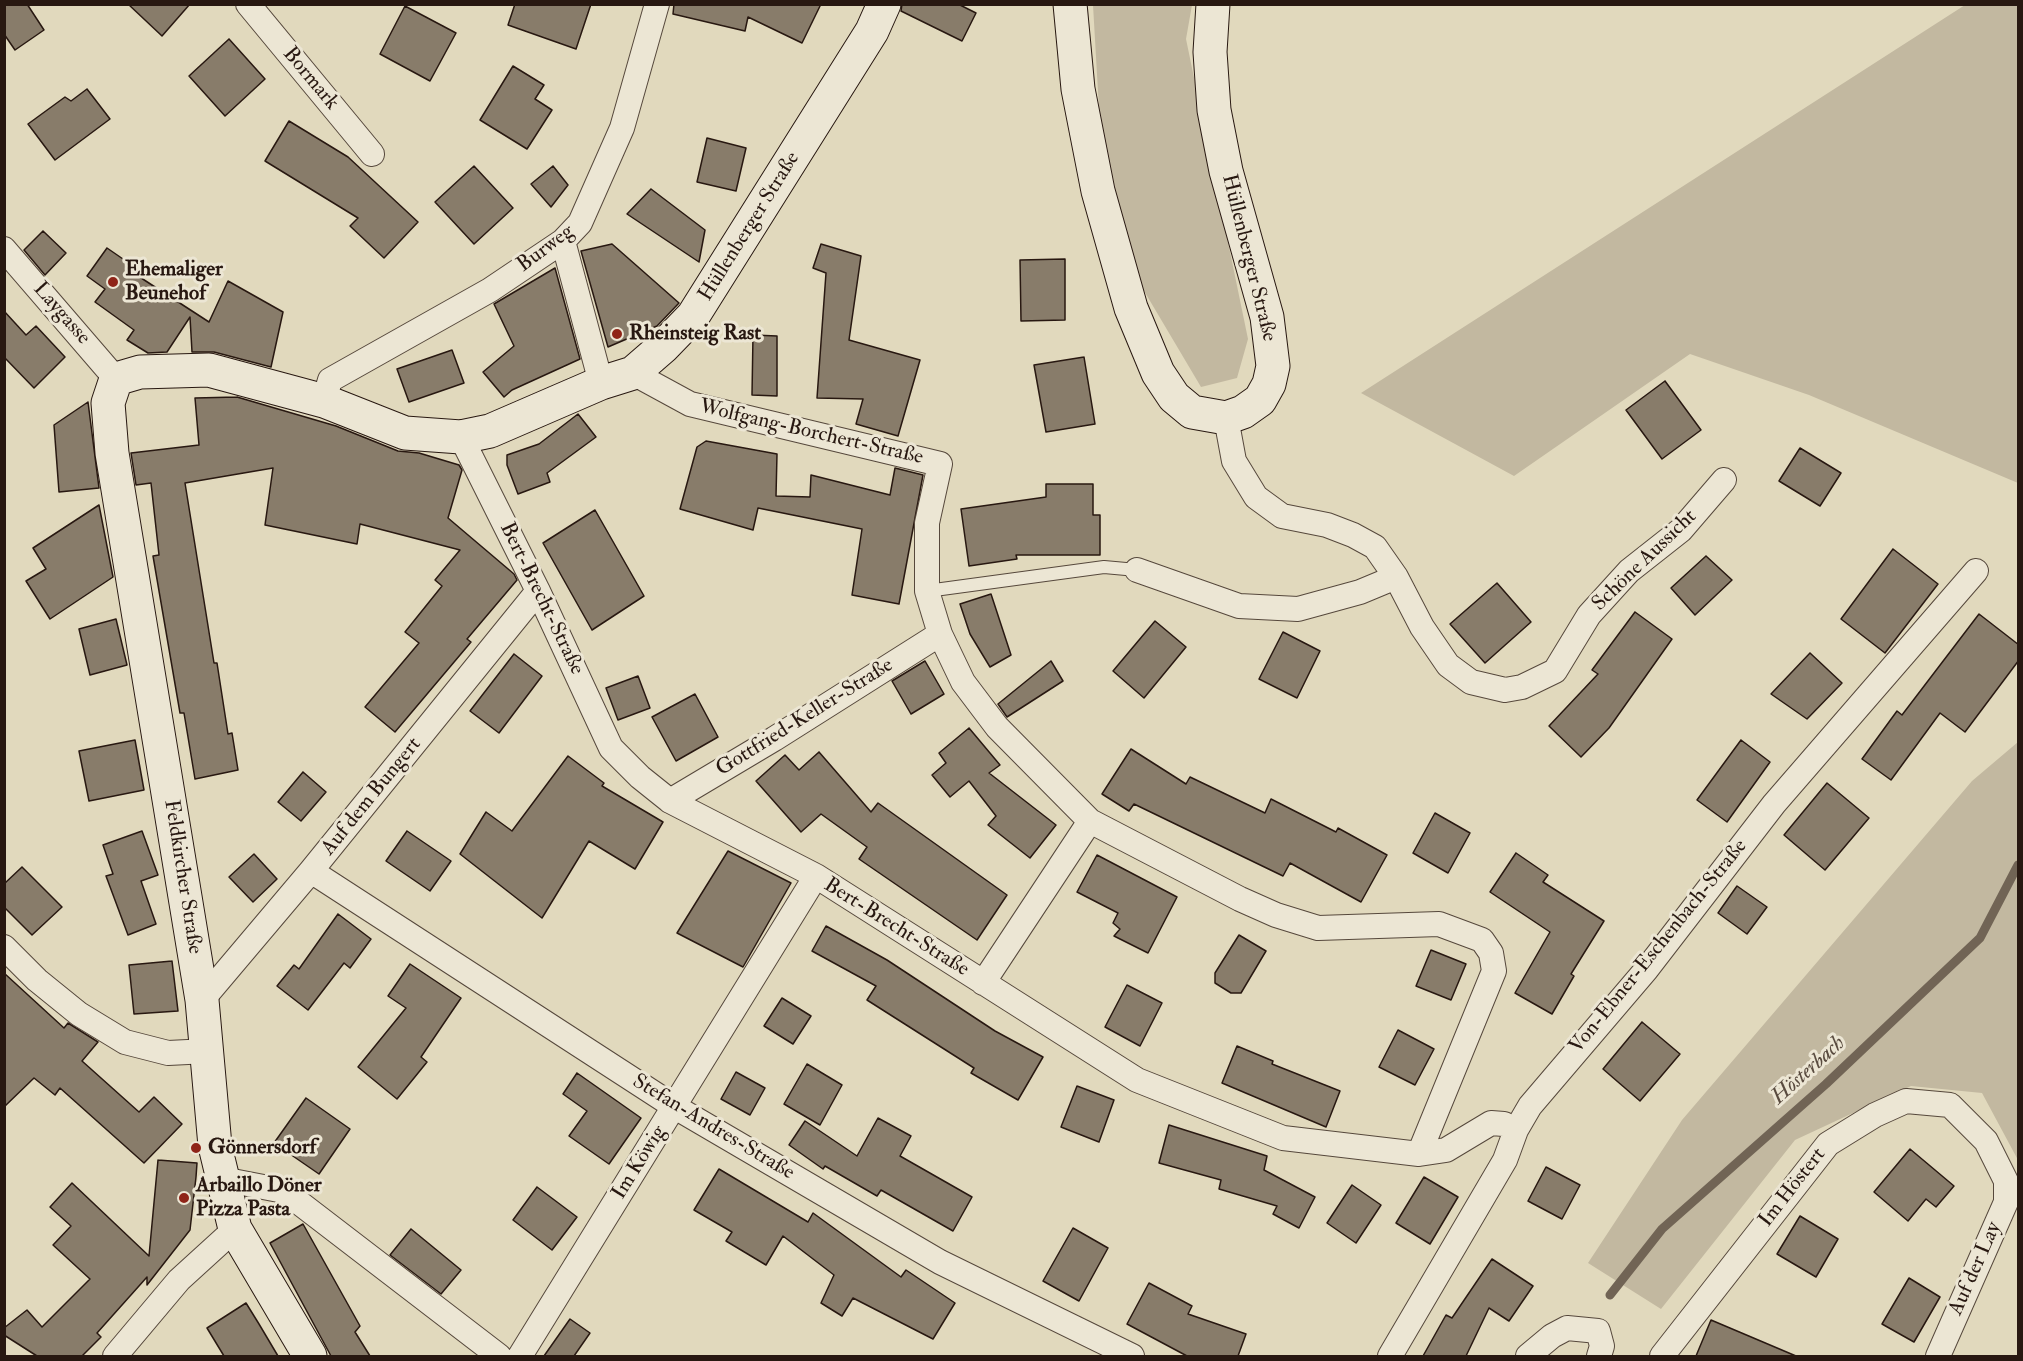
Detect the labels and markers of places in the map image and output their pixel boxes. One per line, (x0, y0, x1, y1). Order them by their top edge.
place label: Ehemaliger Beunehof (125, 257, 223, 307)
marker: Ehemaliger Beunehof (106, 275, 120, 289)
place label: Rheinsteig Rast (629, 321, 761, 347)
marker: Rheinsteig Rast (610, 327, 624, 341)
place label: Gönnersdorf (208, 1135, 316, 1161)
marker: Gönnersdorf (189, 1141, 203, 1155)
place label: Arbaillo Döner Pizza Pasta (196, 1173, 322, 1223)
marker: Arbaillo Döner Pizza Pasta (177, 1191, 191, 1205)

